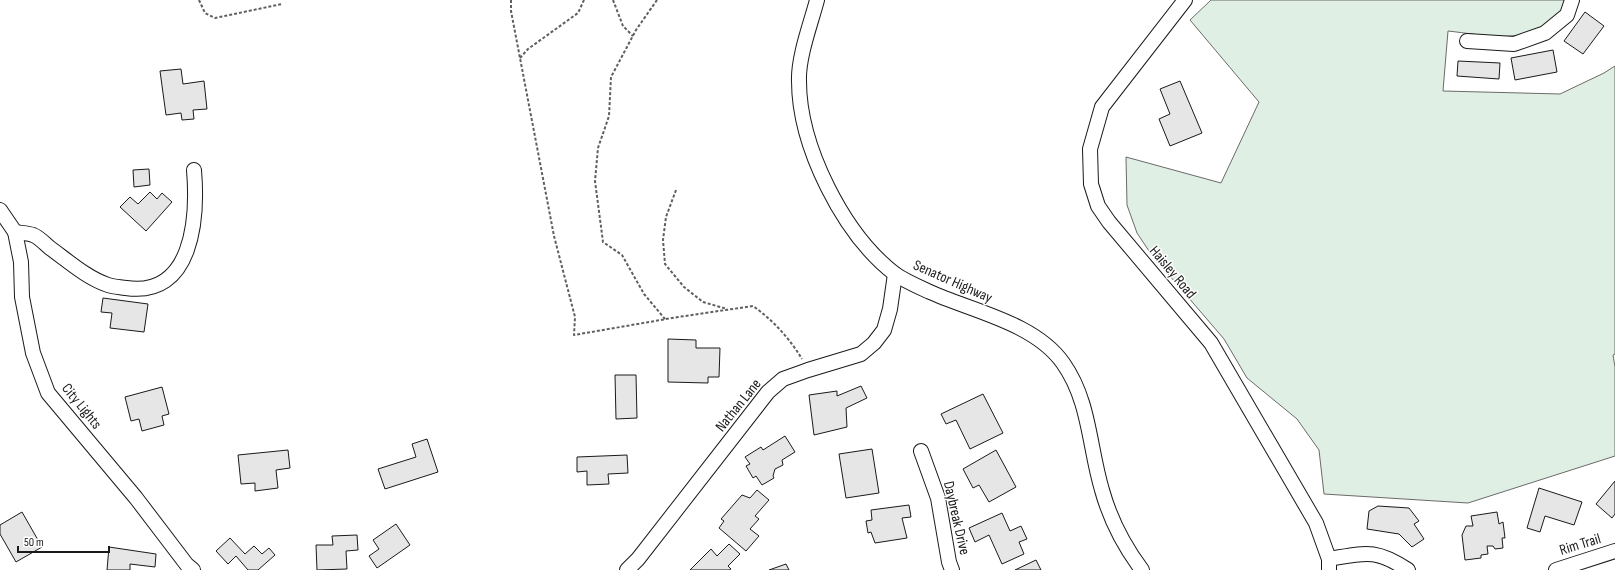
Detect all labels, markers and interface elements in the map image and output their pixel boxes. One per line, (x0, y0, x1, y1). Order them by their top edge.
street label: Haisley Road (1145, 242, 1200, 303)
street label: Senator Highway (910, 256, 995, 307)
street label: Nathan Lane (711, 375, 766, 436)
street label: City Lights (57, 380, 106, 433)
street label: Daybreak Drive (939, 479, 974, 557)
scale bar (18, 528, 109, 554)
street label: Rim Trail (1557, 529, 1603, 560)
text: 50 m (24, 535, 44, 550)

